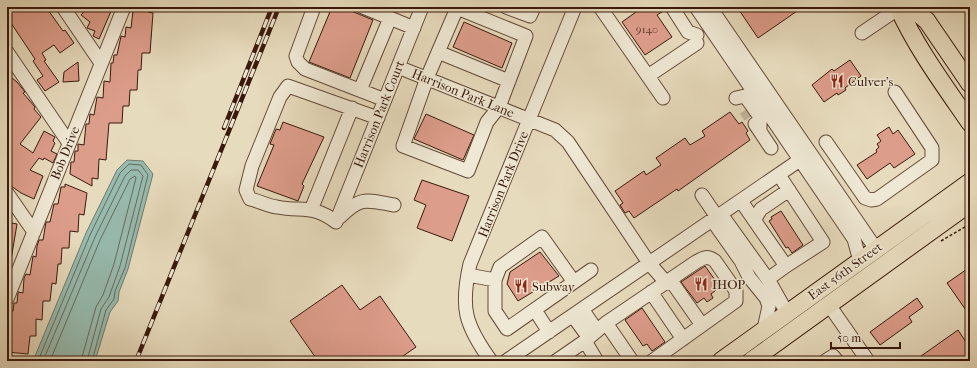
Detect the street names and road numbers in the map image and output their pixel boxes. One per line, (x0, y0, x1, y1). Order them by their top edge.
street label: Harrison Park Court (351, 58, 407, 170)
street label: Harrison Park Lane (410, 66, 517, 121)
street label: Bob Drive (47, 124, 83, 182)
street label: Harrison Park Drive (475, 128, 531, 239)
street label: East 56th Street (805, 239, 885, 303)

